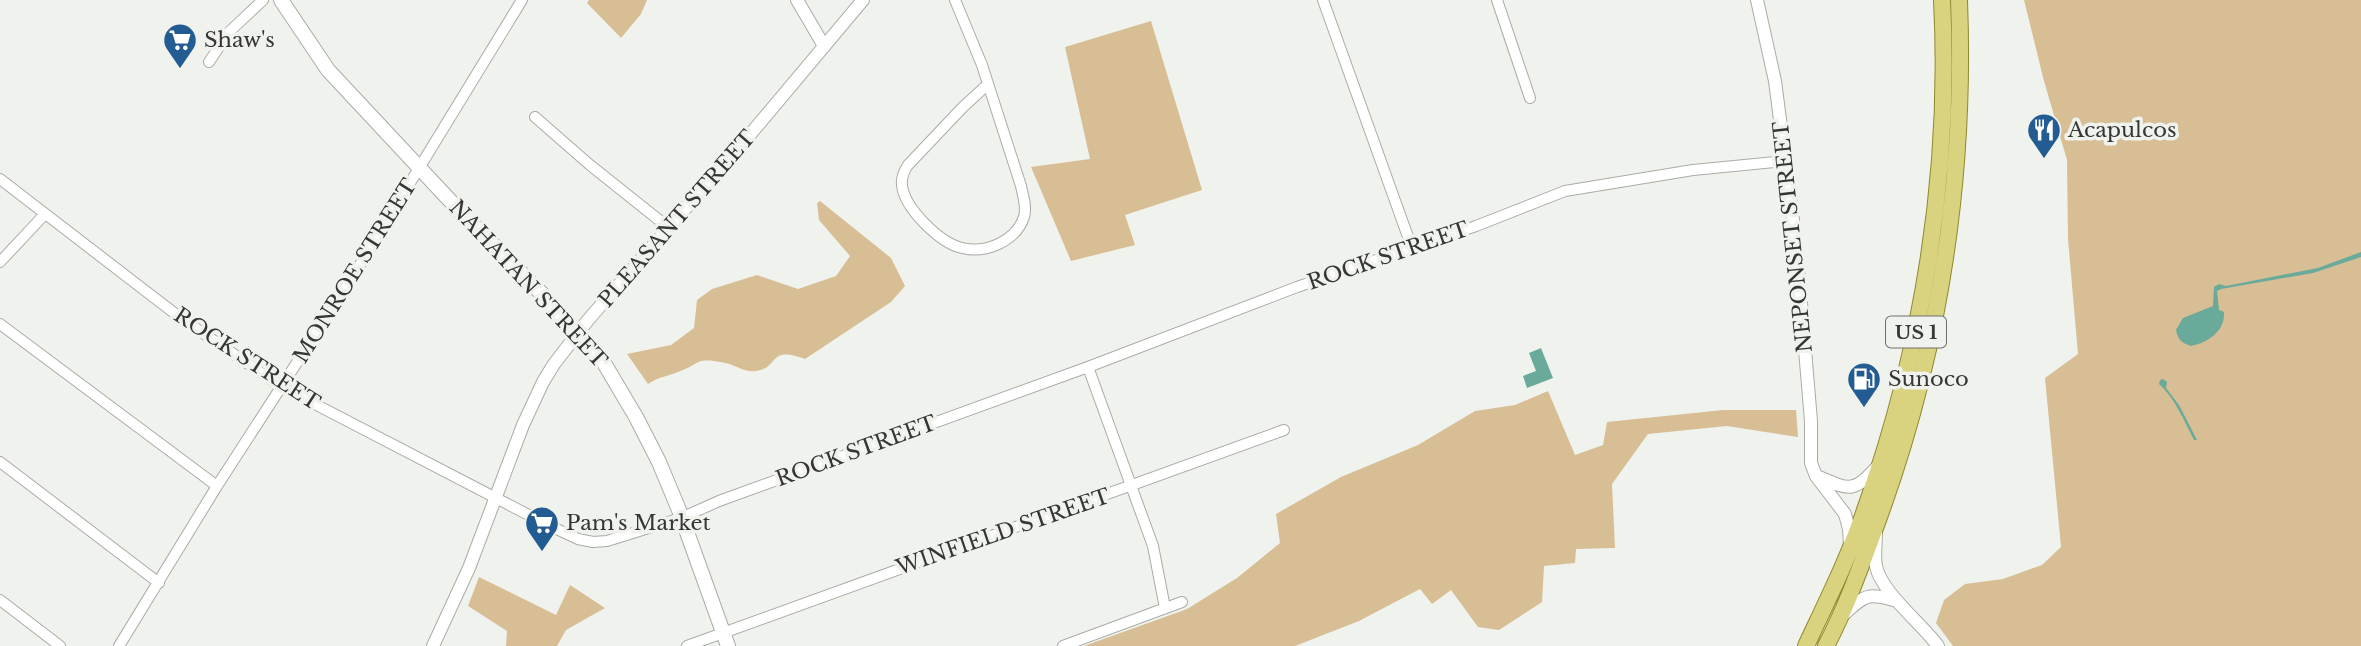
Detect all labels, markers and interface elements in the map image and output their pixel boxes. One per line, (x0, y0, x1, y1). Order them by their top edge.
supermarket icon: Shaw's (161, 21, 199, 70)
place label: Shaw's (204, 27, 275, 53)
restaurant icon: Acapulcos (2025, 111, 2063, 160)
place label: Acapulcos (2067, 117, 2176, 143)
street label: NEPONSET STREET (1768, 120, 1818, 354)
street label: PLEASANT STREET (593, 125, 761, 313)
street label: MONROE STREET (288, 174, 422, 368)
street label: NAHATAN STREET (444, 195, 613, 373)
street label: ROCK STREET (1304, 216, 1472, 296)
street label: ROCK STREET (169, 302, 325, 416)
road number: US 1 (1886, 316, 1946, 348)
fuel station icon: Sunoco (1845, 360, 1883, 409)
place label: Sunoco (1888, 366, 1969, 392)
street label: ROCK STREET (772, 410, 940, 492)
street label: WINFIELD STREET (892, 483, 1113, 581)
supermarket icon: Pam's Market (523, 504, 561, 553)
place label: Pam's Market (566, 510, 710, 536)

